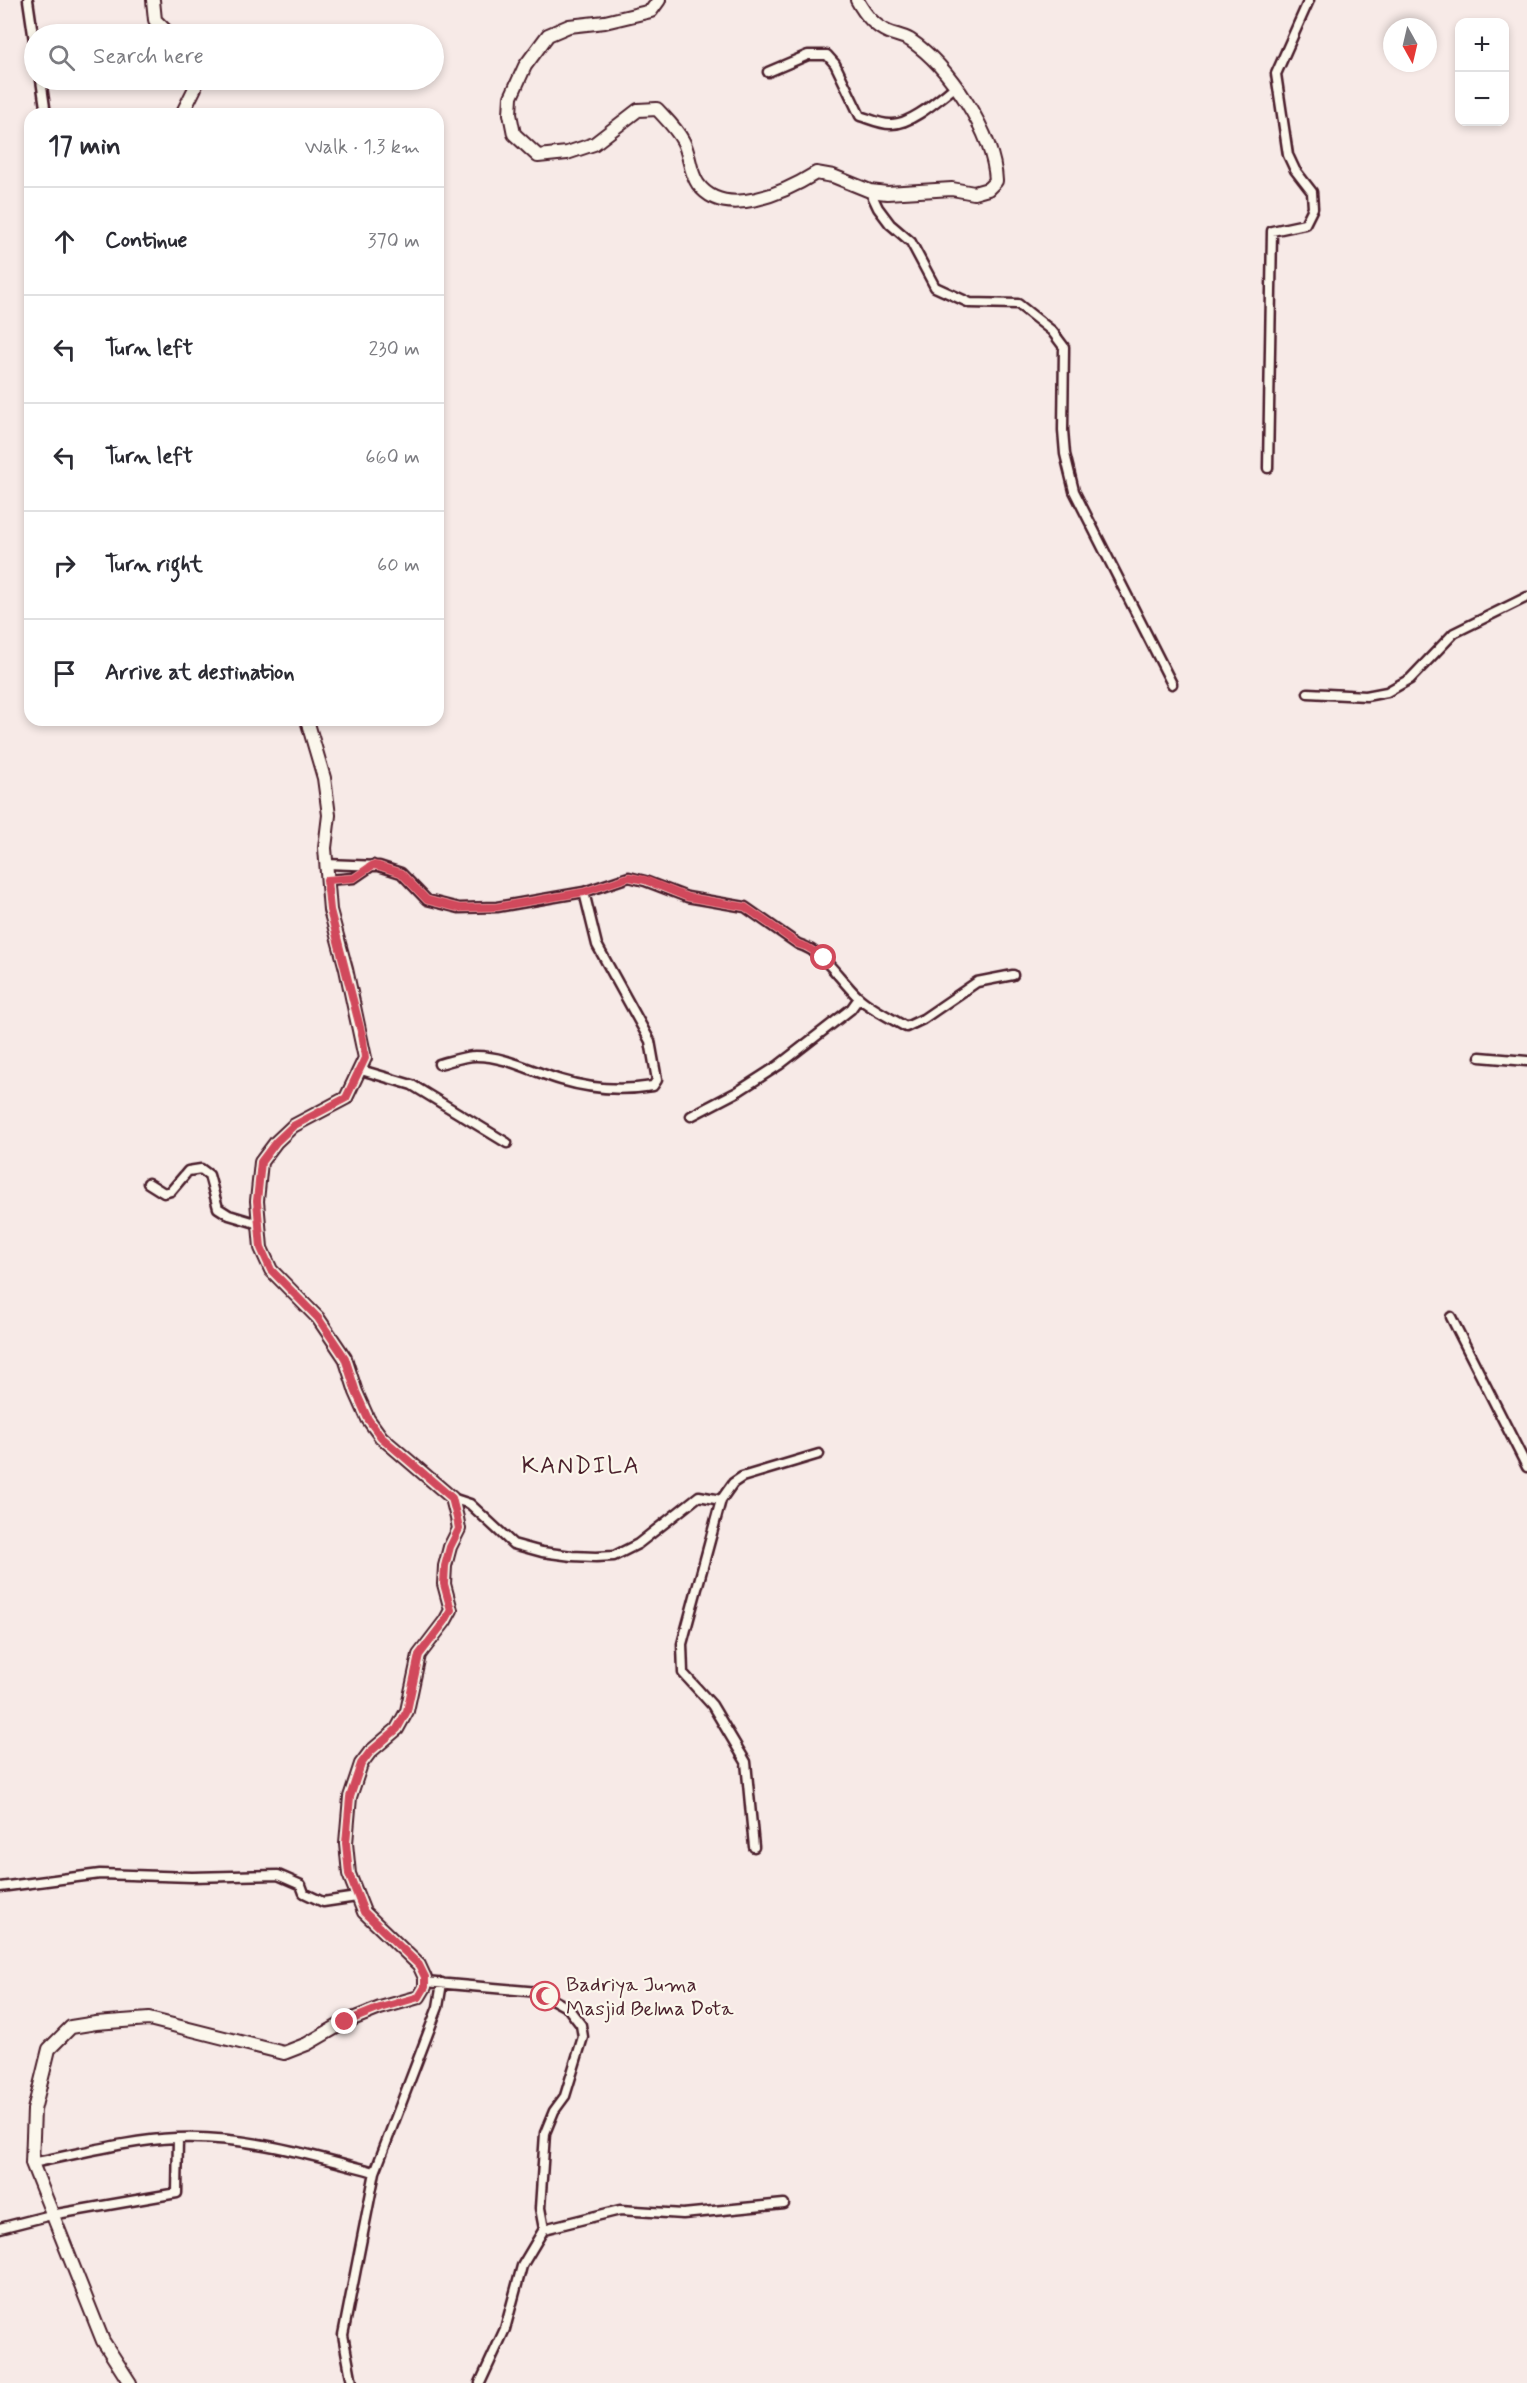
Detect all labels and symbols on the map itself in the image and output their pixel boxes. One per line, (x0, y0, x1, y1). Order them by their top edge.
north arrow (1383, 18, 1437, 72)
route start (810, 944, 836, 970)
district label: KANDILA (522, 1451, 640, 1482)
place label: Badriya Juma Masjid Belma Dota (566, 1971, 734, 2023)
mosque icon: Badriya Juma Masjid Belma Dota (529, 1980, 561, 2012)
route end (331, 2008, 357, 2034)

